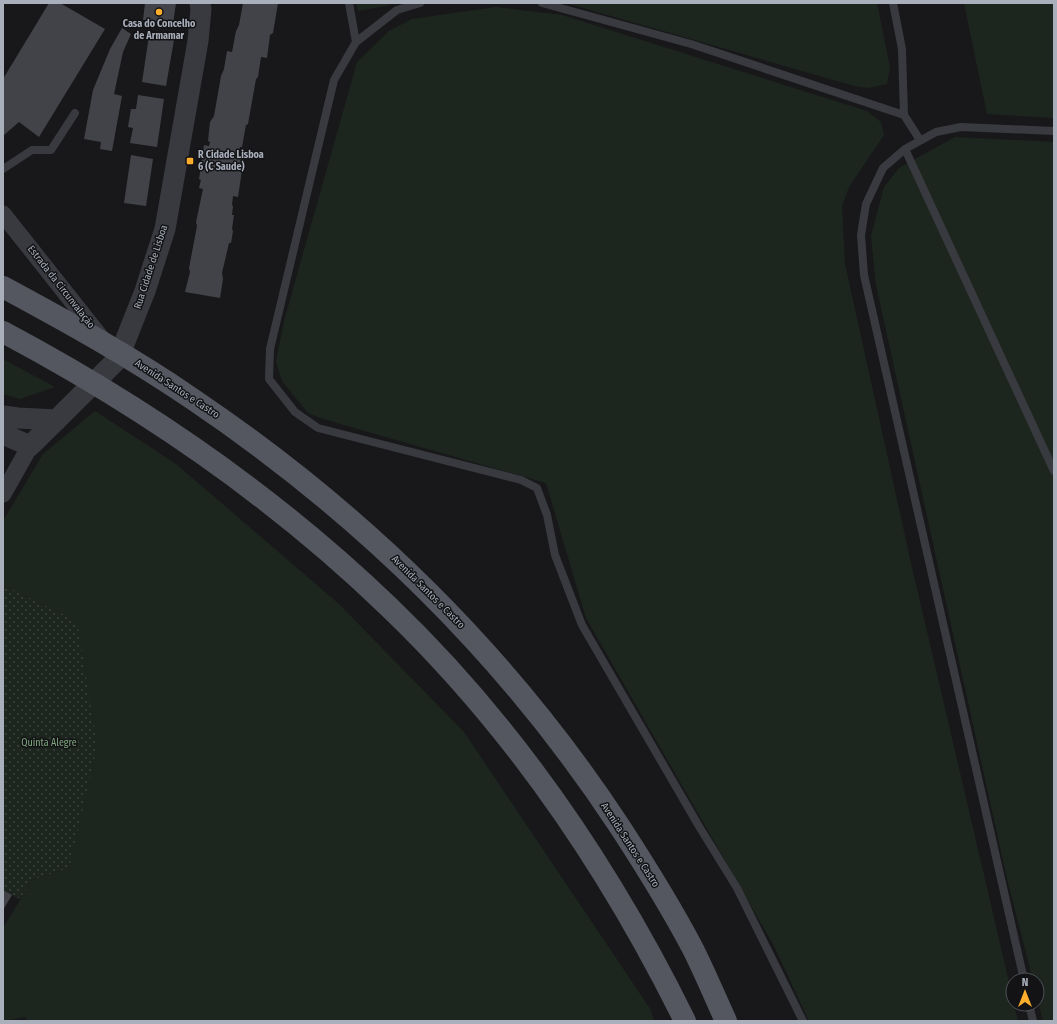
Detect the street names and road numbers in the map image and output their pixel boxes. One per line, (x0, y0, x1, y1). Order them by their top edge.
street label: Rua Cidade de Lisboa (132, 223, 170, 311)
street label: Estrada da Circunvalação (25, 243, 97, 331)
street label: Avenida Santos e Castro (133, 357, 221, 421)
street label: Avenida Santos e Castro (389, 553, 467, 631)
street label: Avenida Santos e Castro (598, 801, 662, 889)

